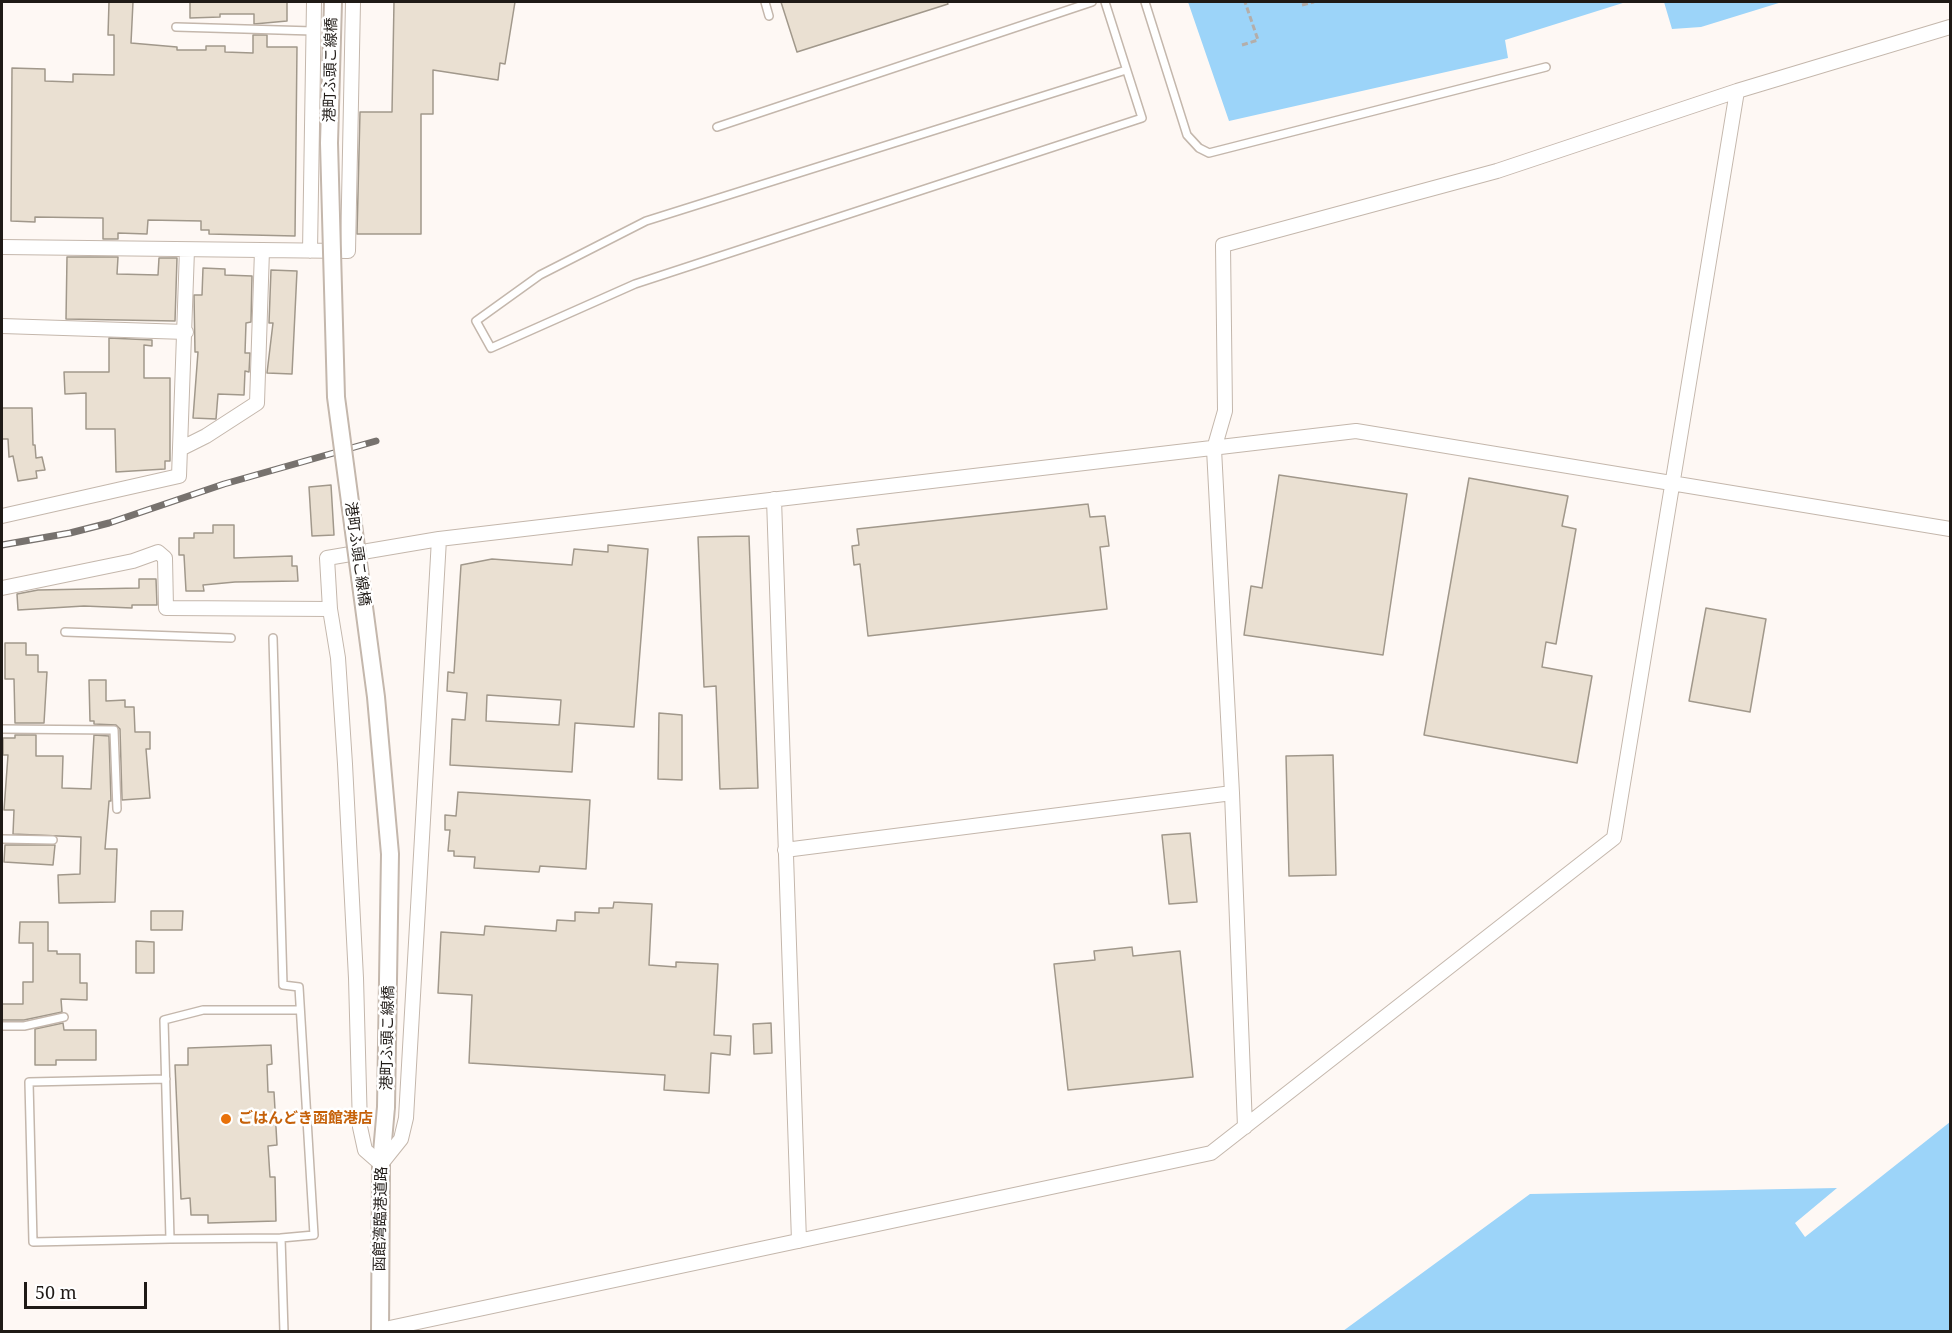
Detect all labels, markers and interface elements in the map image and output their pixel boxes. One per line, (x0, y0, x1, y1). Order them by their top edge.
street label: 港町ふ頭こ線橋 (321, 17, 341, 123)
street label: 港町ふ頭こ線橋 (341, 501, 373, 607)
street label: 港町ふ頭こ線橋 (378, 985, 398, 1091)
place label: ごはんどき函館港店 (238, 1110, 373, 1128)
marker: ごはんどき函館港店 (219, 1112, 233, 1126)
street label: 函館湾臨港道路 (371, 1166, 391, 1272)
scale bar (27, 1270, 150, 1308)
text: 50 m (35, 1280, 77, 1304)

